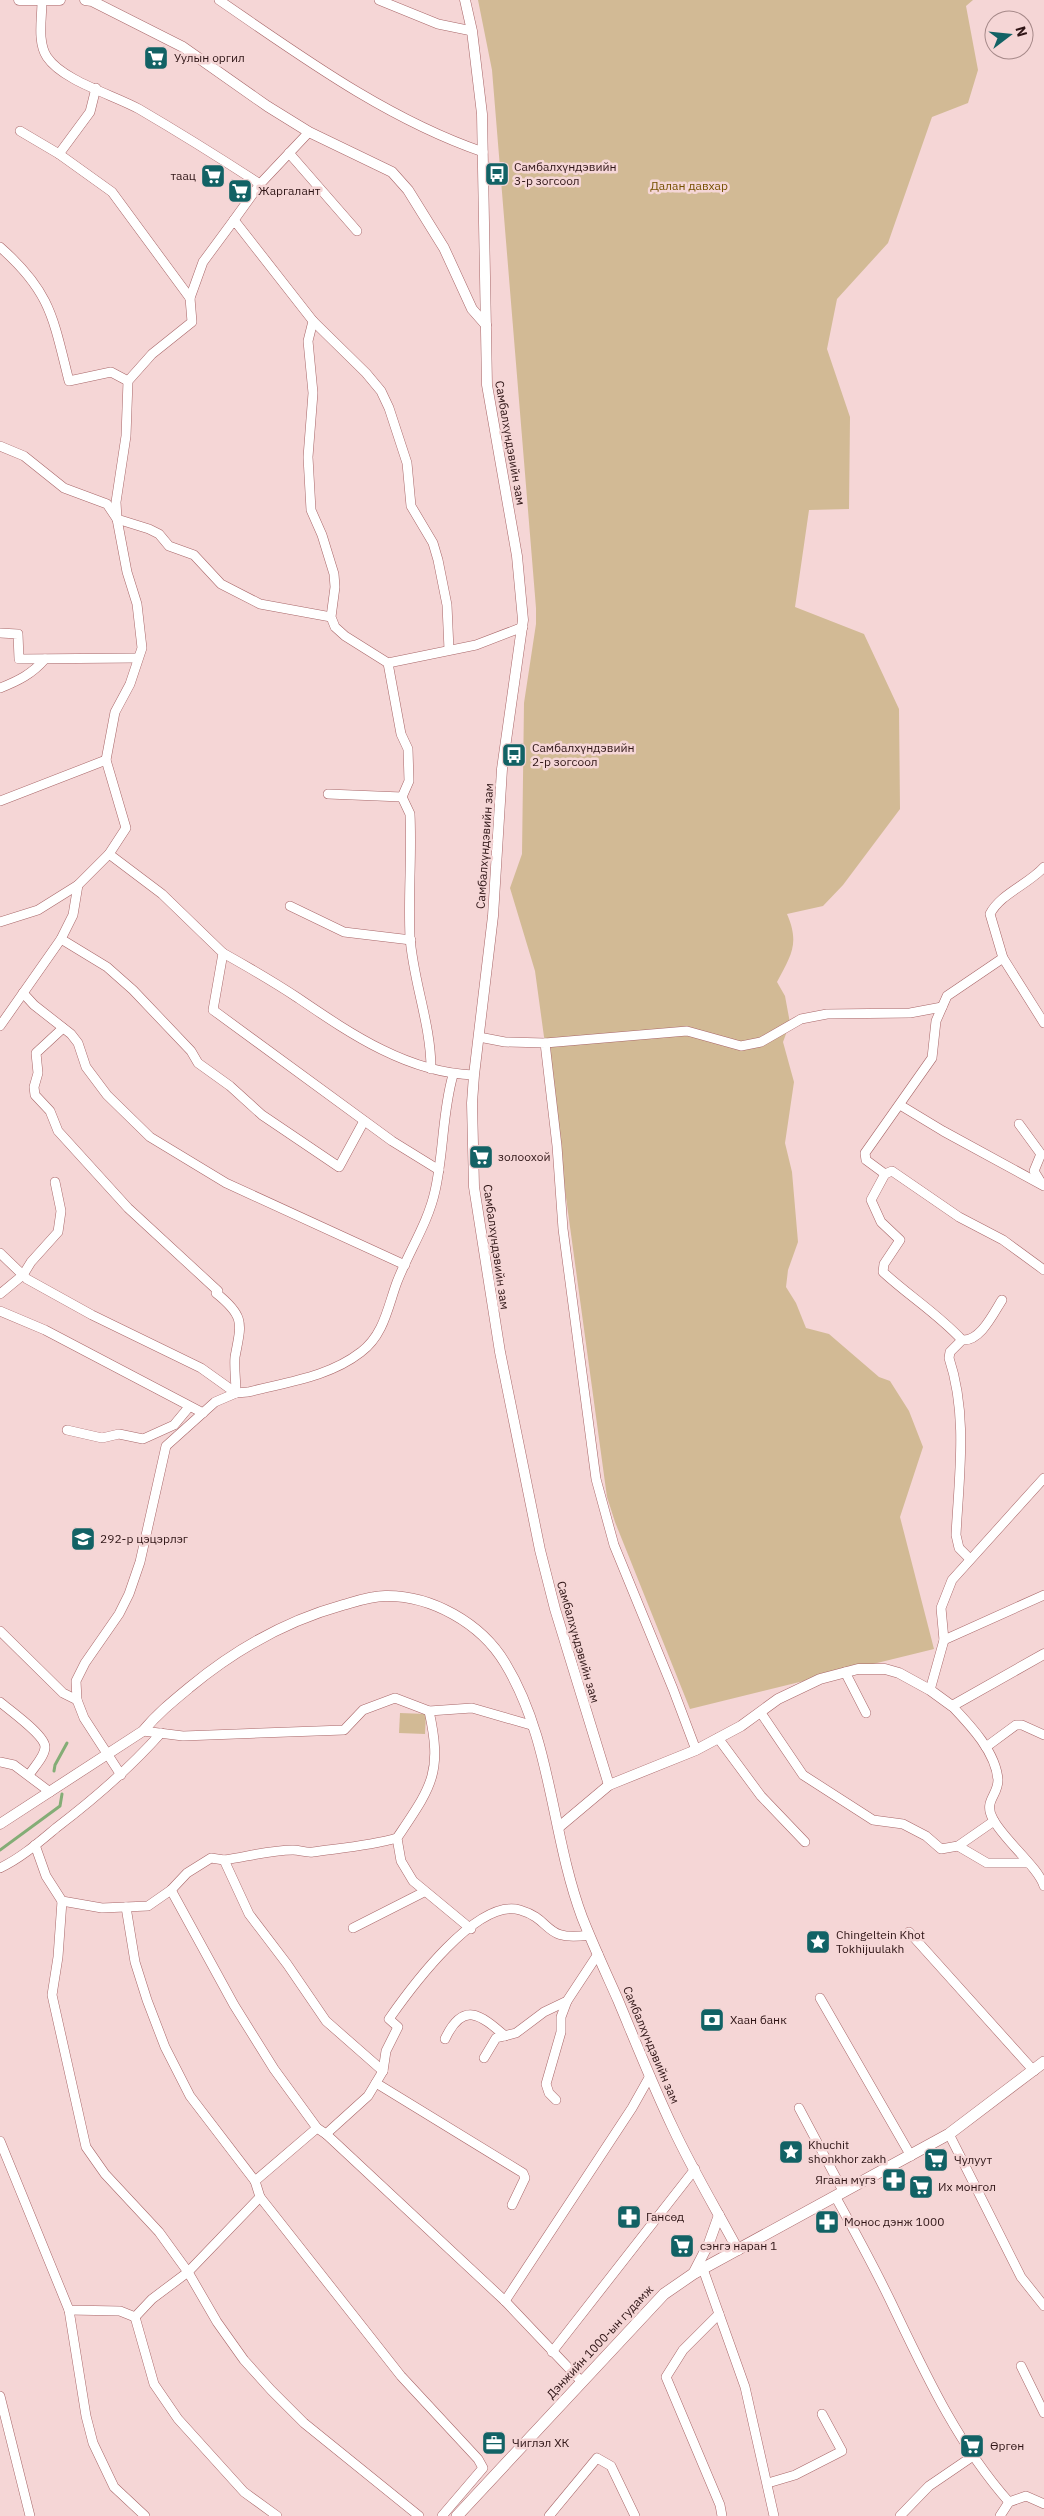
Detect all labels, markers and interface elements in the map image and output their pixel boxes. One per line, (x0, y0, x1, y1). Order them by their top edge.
north arrow (984, 10, 1034, 60)
text: N (1011, 24, 1032, 39)
supermarket icon: Уулын оргил (143, 45, 169, 71)
place label: Уулын оргил (174, 50, 245, 65)
place label: Самбалхүндэвийн 3-р зогсоол (514, 159, 617, 188)
bus stop icon: Самбалхүндэвийн 3-р зогсоол (484, 161, 510, 187)
supermarket icon: таац (200, 163, 226, 189)
place label: таац (170, 168, 196, 183)
supermarket icon: Жаргалант (227, 178, 253, 204)
park label: Далан давхар (650, 178, 728, 193)
place label: Жаргалант (258, 183, 321, 198)
street label: Самбалхүндэвийн зам (492, 380, 529, 506)
place label: Самбалхүндэвийн 2-р зогсоол (532, 740, 635, 769)
bus stop icon: Самбалхүндэвийн 2-р зогсоол (501, 742, 527, 768)
street label: Самбалхүндэвийн зам (473, 783, 496, 909)
supermarket icon: золоохой (468, 1144, 494, 1170)
place label: золоохой (498, 1149, 550, 1164)
street label: Самбалхүндэвийн зам (480, 1183, 513, 1310)
school or university icon: 292-р цэцэрлэг (70, 1526, 96, 1552)
place label: 292-р цэцэрлэг (100, 1531, 188, 1546)
street label: Самбалхүндэвийн зам (554, 1579, 603, 1705)
place label: Chingeltein Khot Tokhijuulakh (836, 1927, 925, 1956)
place icon: Chingeltein Khot Tokhijuulakh (805, 1929, 831, 1955)
street label: Самбалхүндэвийн зам (620, 1984, 683, 2106)
bank icon: Хаан банк (699, 2007, 725, 2033)
place label: Хаан банк (730, 2012, 787, 2027)
place label: Khuchit shonkhor zakh (808, 2137, 886, 2166)
place icon: Khuchit shonkhor zakh (778, 2139, 804, 2165)
supermarket icon: Чулуут (923, 2147, 949, 2173)
place label: Чулуут (954, 2152, 992, 2167)
pharmacy icon: Ягаан мүгз (881, 2167, 907, 2193)
place label: Ягаан мүгз (815, 2172, 876, 2187)
supermarket icon: Их монгол (908, 2174, 934, 2200)
place label: Их монгол (938, 2179, 996, 2194)
pharmacy icon: Гансөд (616, 2204, 642, 2230)
place label: Гансөд (646, 2209, 684, 2224)
pharmacy icon: Монос дэнж 1000 (814, 2209, 840, 2235)
place label: Монос дэнж 1000 (844, 2214, 944, 2229)
supermarket icon: сэнгэ наран 1 (669, 2233, 695, 2259)
place label: сэнгэ наран 1 (700, 2238, 777, 2253)
street label: Дэнжийн 1000-ын гудамж (543, 2282, 656, 2401)
office icon: Чиглэл ХК (481, 2430, 507, 2456)
supermarket icon: Өргөн (959, 2433, 985, 2459)
place label: Чиглэл ХК (512, 2435, 569, 2450)
place label: Өргөн (990, 2438, 1024, 2453)

